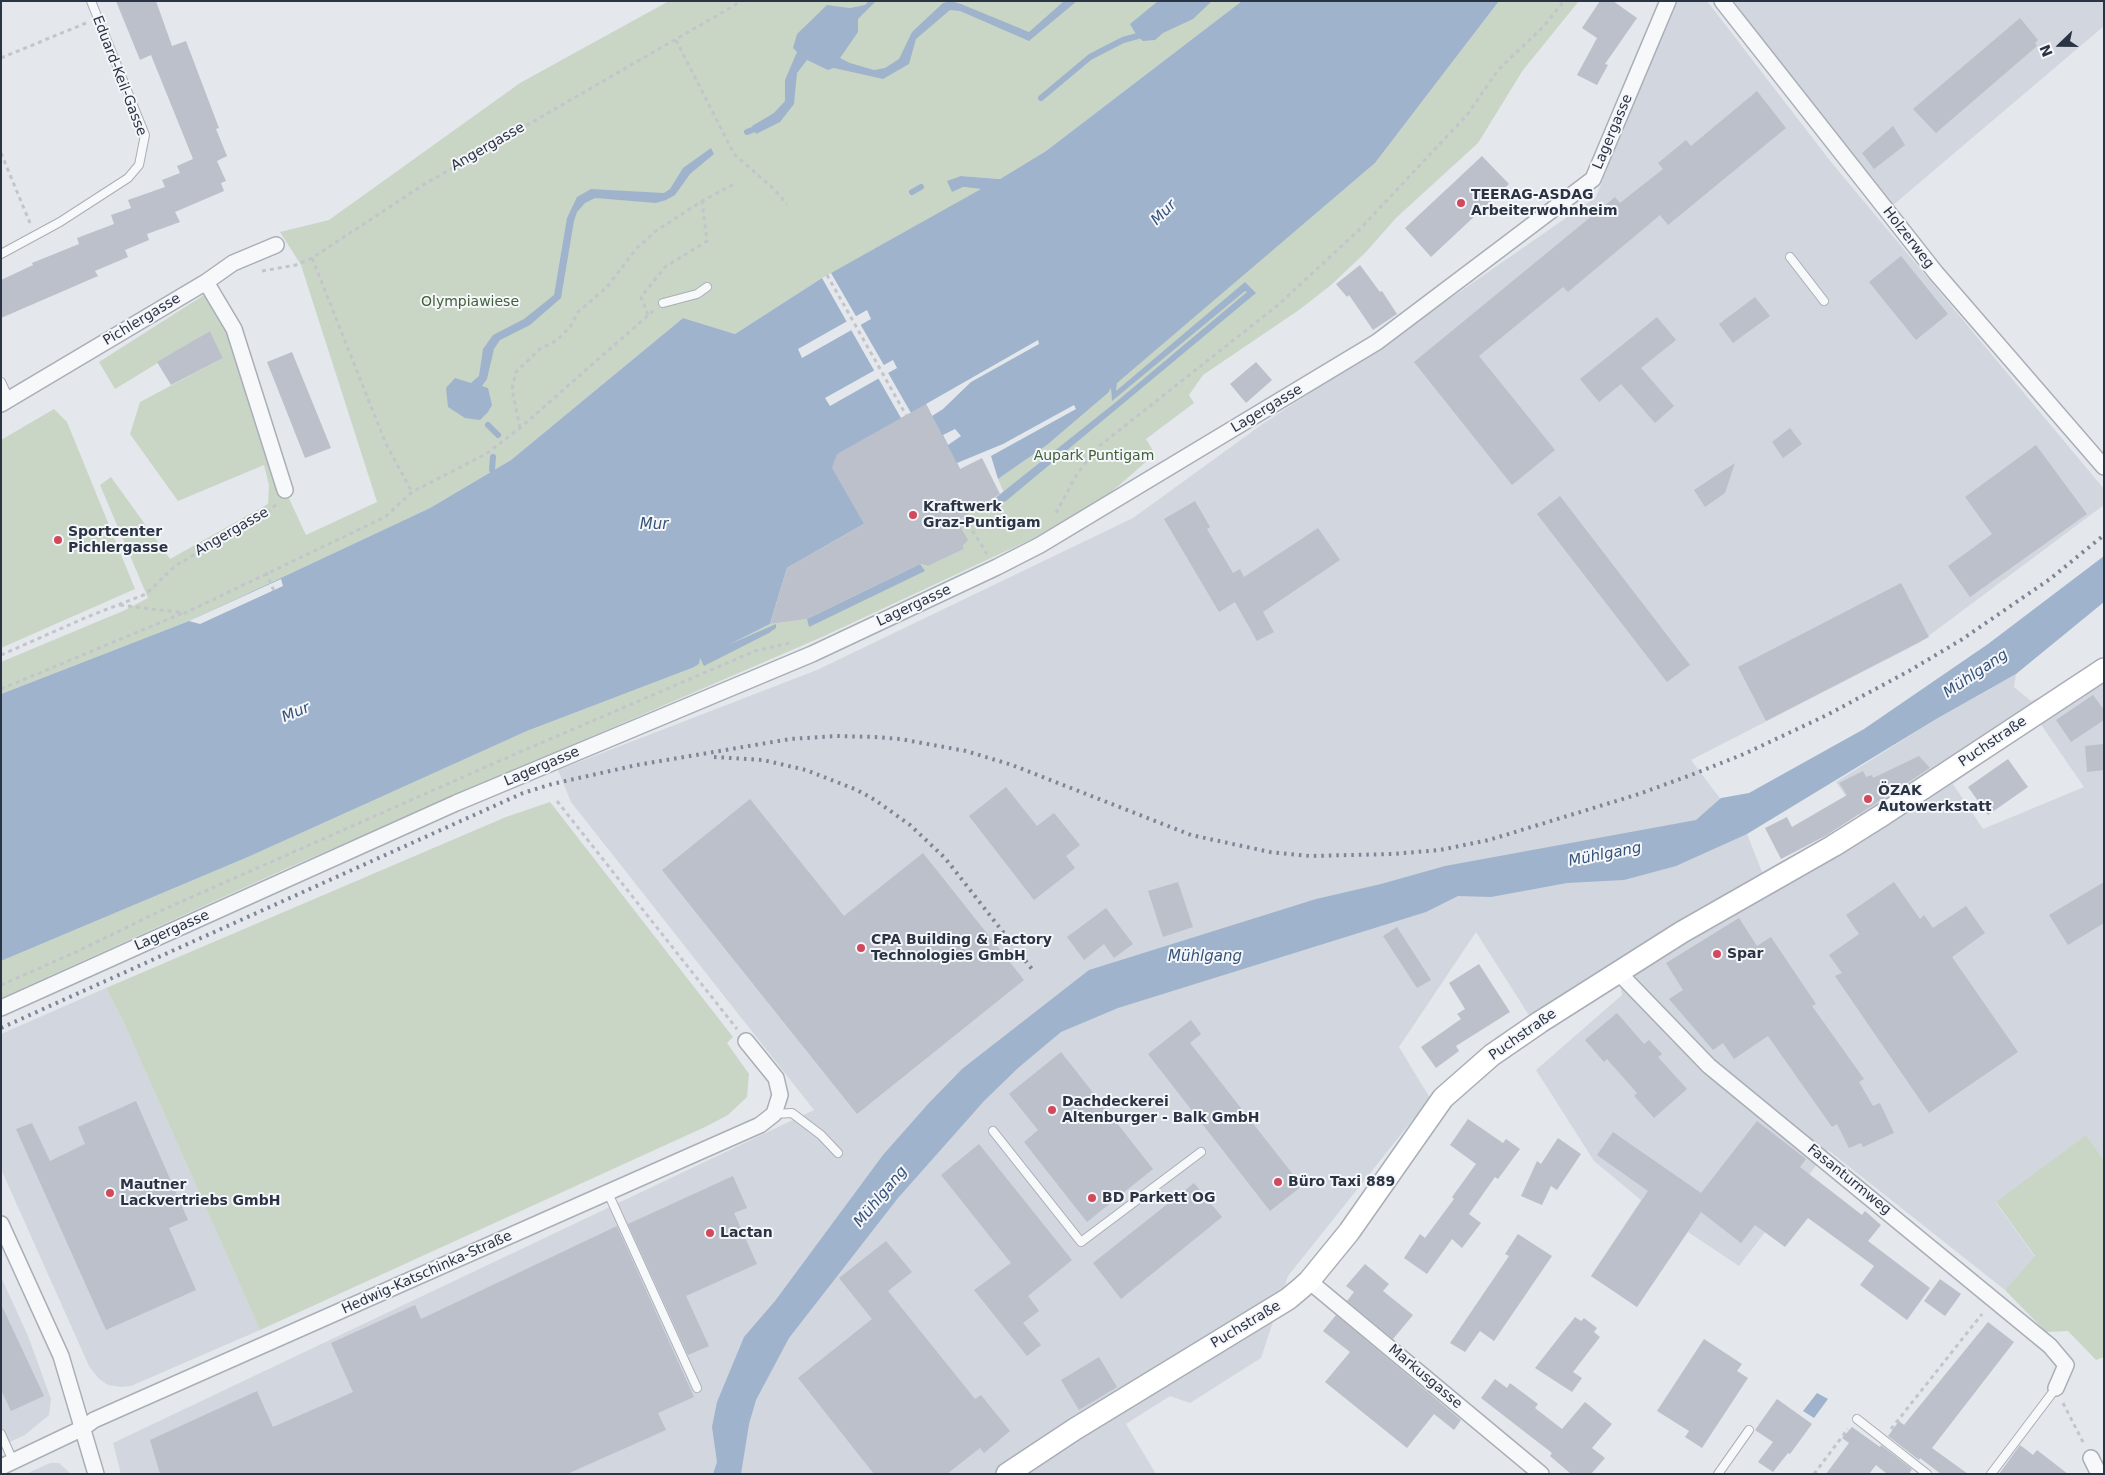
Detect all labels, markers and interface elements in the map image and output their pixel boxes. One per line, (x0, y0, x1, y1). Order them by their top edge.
street label: Eduard-Keil-Gasse (88, 13, 150, 139)
north arrow (2035, 20, 2085, 70)
text: N (2036, 42, 2056, 59)
street label: Lagergasse (1590, 92, 1636, 172)
street label: Angergasse (448, 119, 528, 175)
place label: TEERAG-ASDAG Arbeiterwohnheim (1471, 187, 1617, 220)
water label: Mur (1148, 197, 1180, 229)
marker: TEERAG-ASDAG Arbeiterwohnheim (1455, 197, 1467, 209)
street label: Holzerweg (1879, 204, 1937, 272)
street label: Pichlergasse (100, 290, 184, 350)
park label: Olympiawiese (421, 294, 519, 310)
street label: Lagergasse (1228, 381, 1306, 437)
park label: Aupark Puntigam (1034, 448, 1154, 464)
place label: Kraftwerk Graz-Puntigam (923, 499, 1041, 532)
street label: Angergasse (192, 504, 272, 560)
marker: Kraftwerk Graz-Puntigam (907, 509, 919, 521)
water label: Mur (640, 516, 668, 534)
place label: Sportcenter Pichlergasse (68, 524, 168, 556)
marker: Sportcenter Pichlergasse (52, 534, 64, 546)
street label: Lagergasse (874, 581, 954, 631)
water label: Mühlgang (1940, 646, 2012, 702)
water label: Mur (279, 699, 313, 727)
street label: Puchstraße (1956, 713, 2030, 771)
street label: Lagergasse (502, 744, 582, 790)
place label: ÖZAK Autowerkstatt (1878, 783, 1992, 816)
marker: ÖZAK Autowerkstatt (1862, 793, 1874, 805)
water label: Mühlgang (1567, 839, 1643, 871)
street label: Lagergasse (132, 907, 212, 955)
place label: CPA Building & Factory Technologies GmbH (871, 932, 1052, 964)
marker: CPA Building & Factory Technologies GmbH (855, 942, 867, 954)
place label: Spar (1727, 946, 1763, 962)
water label: Mühlgang (1168, 948, 1242, 966)
marker: Spar (1711, 948, 1723, 960)
street label: Puchstraße (1486, 1006, 1560, 1064)
place label: Dachdeckerei Altenburger - Balk GmbH (1062, 1094, 1260, 1126)
marker: Dachdeckerei Altenburger - Balk GmbH (1046, 1104, 1058, 1116)
street label: Fasanturmweg (1804, 1141, 1894, 1219)
water label: Mühlgang (850, 1163, 912, 1231)
place label: Büro Taxi 889 (1288, 1174, 1395, 1190)
marker: Büro Taxi 889 (1272, 1176, 1284, 1188)
place label: Mautner Lackvertriebs GmbH (120, 1177, 280, 1210)
marker: Mautner Lackvertriebs GmbH (104, 1187, 116, 1199)
place label: BD Parkett OG (1102, 1190, 1215, 1206)
marker: BD Parkett OG (1086, 1192, 1098, 1204)
place label: Lactan (720, 1225, 773, 1241)
marker: Lactan (704, 1227, 716, 1239)
street label: Hedwig-Katschinka-Straße (339, 1228, 515, 1318)
street label: Puchstraße (1208, 1298, 1284, 1352)
street label: Markusgasse (1385, 1341, 1465, 1413)

